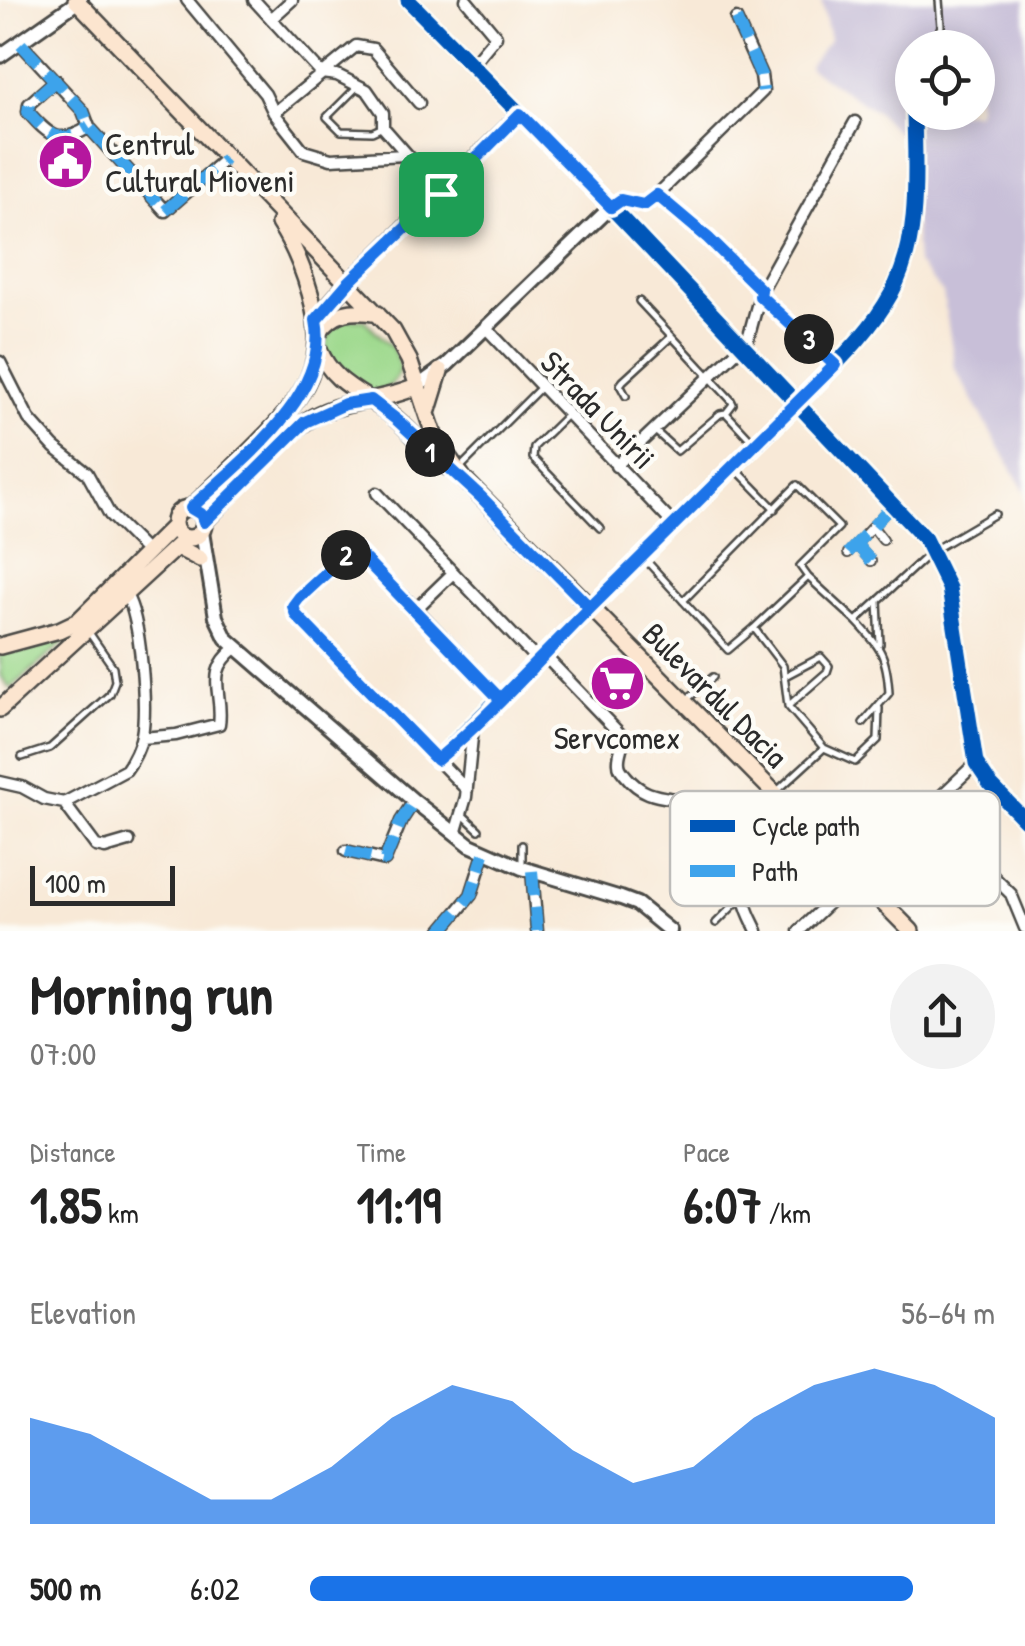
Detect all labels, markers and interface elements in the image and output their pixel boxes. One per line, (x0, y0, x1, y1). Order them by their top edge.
map controls (895, 30, 995, 130)
button: locate (895, 30, 995, 130)
place label: Centrul Cultural Mioveni (105, 122, 295, 202)
public building icon: Centrul Cultural Mioveni (36, 132, 96, 192)
pin (399, 152, 484, 237)
icon: arrive (414, 167, 469, 222)
pin: 3 (784, 314, 834, 364)
text: 3 (803, 320, 815, 358)
street label: Strada Unirii (531, 341, 666, 478)
pin: 1 (405, 427, 455, 477)
text: 1 (425, 433, 435, 471)
pin: 2 (321, 530, 371, 580)
text: 2 (339, 536, 353, 574)
street label: Bulevardul Dacia (633, 613, 797, 777)
supermarket icon: Servcomex (587, 654, 647, 714)
place label: Servcomex (554, 716, 680, 759)
legend (670, 791, 1000, 906)
text: Cycle path (752, 807, 860, 845)
text: Path (752, 852, 798, 890)
scale bar (30, 861, 175, 906)
text: 100 m (45, 864, 106, 902)
text: Morning run (30, 957, 273, 1031)
button: share (890, 964, 995, 1069)
text: 07:00 (30, 1032, 96, 1075)
text: Distance (30, 1133, 116, 1171)
text: Time (357, 1133, 406, 1171)
text: Pace (683, 1133, 730, 1171)
text: 1.85 (30, 1171, 102, 1239)
text: 11:19 (357, 1171, 441, 1239)
text: 6:07 (683, 1171, 762, 1239)
text: km (102, 1194, 139, 1232)
text: /km (762, 1194, 811, 1232)
text: Elevation (30, 1291, 136, 1334)
text: 56–64 m (901, 1291, 995, 1334)
text: 500 m (30, 1567, 101, 1610)
text: 6:02 (190, 1567, 240, 1610)

